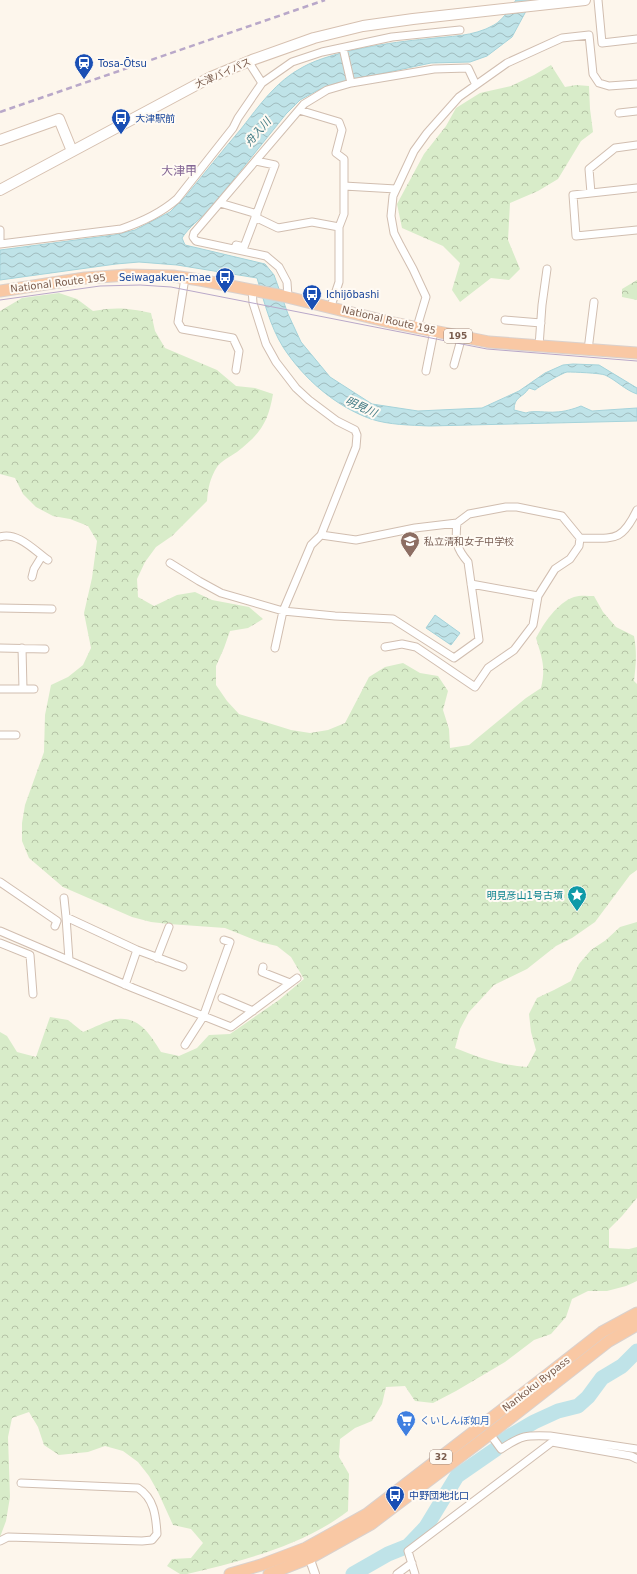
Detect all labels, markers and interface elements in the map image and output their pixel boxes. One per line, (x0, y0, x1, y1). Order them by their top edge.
station icon: Tosa-Ōtsu (73, 52, 95, 80)
street label: 大津バイパス (193, 56, 253, 90)
place label: Tosa-Ōtsu (97, 57, 147, 69)
bus stop icon: 大津駅前 (110, 107, 132, 135)
place label: 大津駅前 (135, 113, 175, 124)
water label: 舟入川 (242, 115, 274, 149)
district label: 大津甲 (161, 164, 197, 178)
bus stop icon: Seiwagakuen-mae (214, 266, 236, 294)
street label: National Route 195 (10, 272, 106, 294)
place label: Seiwagakuen-mae (119, 272, 211, 283)
bus stop icon: Ichijōbashi (301, 283, 323, 311)
place label: Ichijōbashi (326, 289, 379, 300)
street label: National Route 195 (341, 304, 437, 336)
road number: 195 (444, 329, 472, 343)
water label: 明見川 (343, 394, 380, 420)
school or university icon: 私立清和女子中学校 (399, 530, 421, 558)
place label: 私立清和女子中学校 (424, 536, 514, 547)
place icon: 明見彦山1号古墳 (566, 884, 588, 912)
place label: 明見彦山1号古墳 (487, 890, 563, 901)
street label: Nankoku Bypass (500, 1354, 572, 1414)
supermarket icon: くいしんぼ如月 (395, 1409, 417, 1437)
place label: くいしんぼ如月 (420, 1415, 490, 1426)
road number: 32 (430, 1450, 452, 1464)
bus stop icon: 中野団地北口 (384, 1484, 406, 1512)
place label: 中野団地北口 (409, 1490, 469, 1501)

